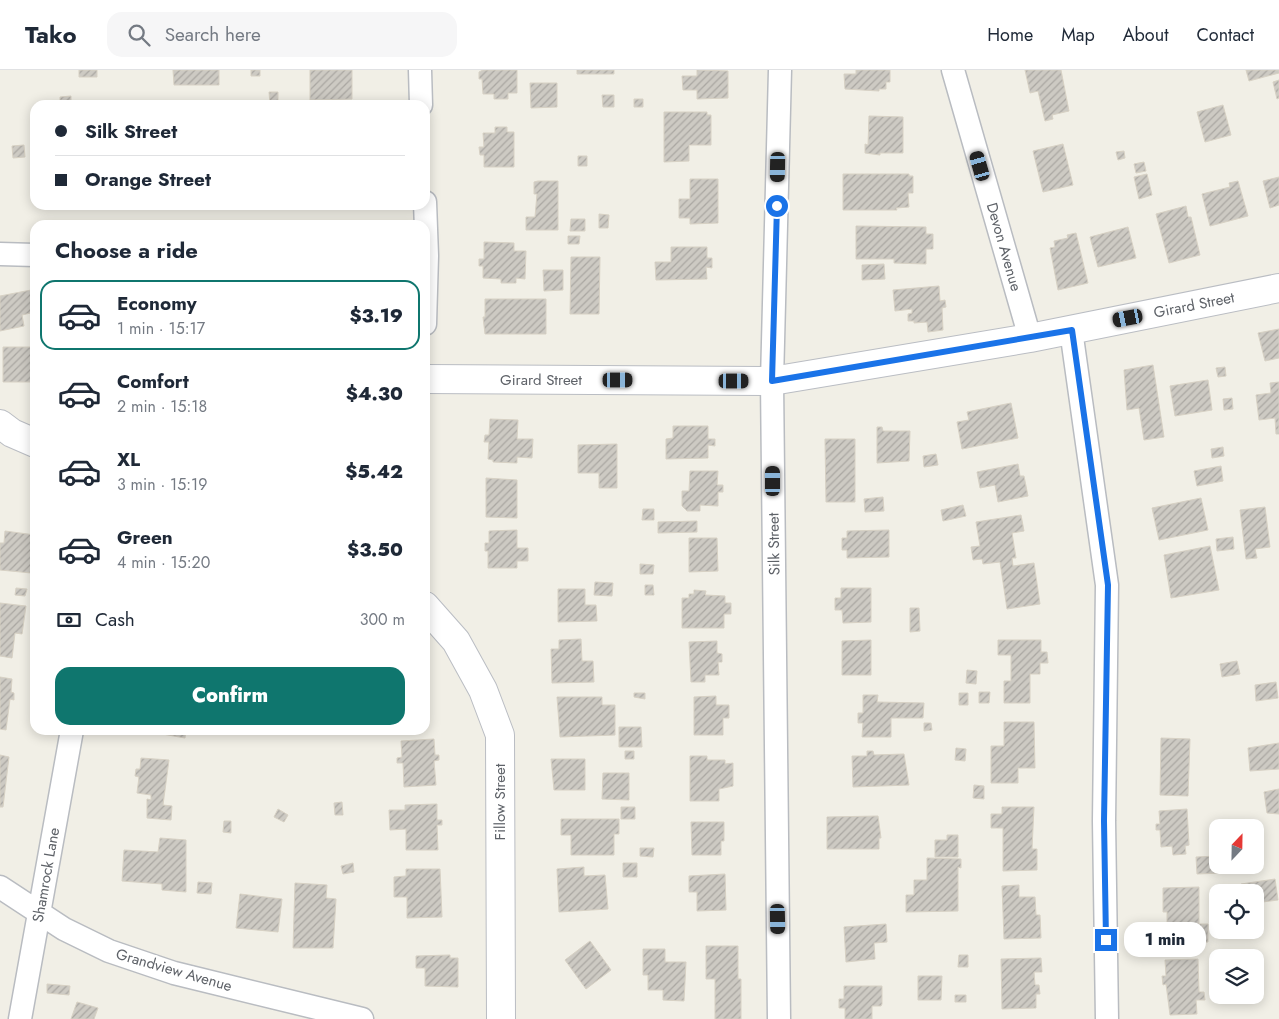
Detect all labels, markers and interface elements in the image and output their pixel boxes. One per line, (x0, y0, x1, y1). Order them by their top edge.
search box (107, 12, 457, 57)
text: Tako (25, 17, 77, 52)
icon: search (125, 21, 153, 49)
text: Search here (165, 21, 261, 48)
text: Home (987, 22, 1033, 48)
text: Map (1061, 22, 1095, 48)
text: About (1123, 22, 1168, 48)
text: Contact (1196, 22, 1254, 48)
text: Silk Street (85, 118, 177, 145)
car (968, 150, 991, 182)
car (770, 152, 785, 182)
text: Orange Street (85, 166, 211, 193)
route start (766, 195, 788, 217)
street label: Devon Avenue (981, 200, 1027, 294)
text: Choose a ride (55, 234, 198, 266)
street label: Girard Street (1152, 286, 1237, 324)
text: Economy (117, 290, 197, 317)
icon: car (57, 293, 102, 338)
text: $3.19 (350, 302, 403, 329)
car (1111, 308, 1144, 328)
text: 1 min · 15:17 (117, 317, 205, 340)
text: Comfort (117, 368, 189, 395)
street label: Girard Street (500, 369, 582, 391)
icon: car (57, 371, 102, 416)
car (603, 373, 633, 388)
car (719, 374, 749, 389)
text: $4.30 (346, 380, 403, 407)
text: 2 min · 15:18 (117, 395, 207, 418)
text: XL (117, 446, 140, 473)
icon: car (57, 449, 102, 494)
text: $5.42 (345, 458, 403, 485)
car (765, 466, 780, 496)
text: 3 min · 15:19 (117, 473, 207, 496)
street label: Silk Street (762, 512, 786, 575)
text: Green (117, 524, 173, 551)
icon: car (57, 527, 102, 572)
text: $3.50 (347, 536, 403, 563)
text: 4 min · 15:20 (117, 551, 210, 574)
icon: cash (55, 606, 83, 634)
text: Cash (95, 606, 135, 633)
text: 300 m (360, 608, 405, 631)
button: Confirm (55, 667, 405, 725)
street label: Fillow Street (489, 763, 511, 840)
north arrow (1209, 819, 1264, 874)
map controls (1209, 819, 1264, 1004)
street label: Shamrock Lane (27, 826, 65, 924)
button: locate (1209, 884, 1264, 939)
car (770, 904, 785, 934)
callout: 1 min (1124, 922, 1206, 958)
text: 1 min (1145, 928, 1185, 951)
route end (1095, 929, 1117, 951)
street label: Grandview Avenue (113, 943, 235, 997)
button: layers (1209, 949, 1264, 1004)

